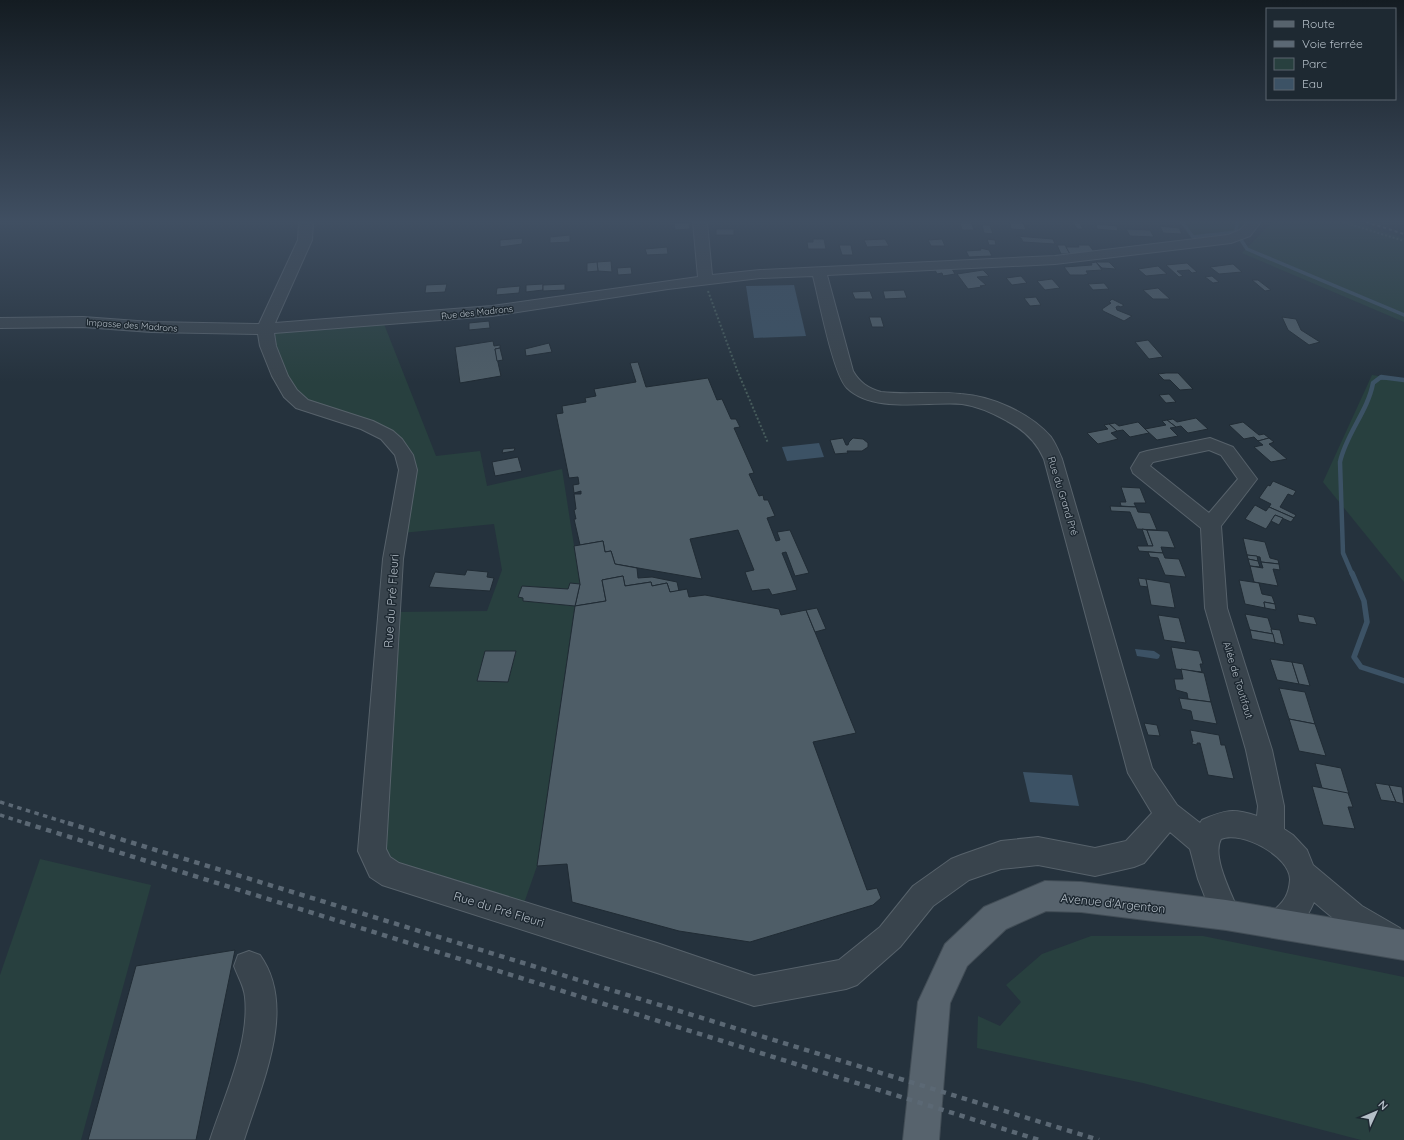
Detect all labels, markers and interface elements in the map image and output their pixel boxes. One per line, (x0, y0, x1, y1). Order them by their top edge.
legend (1266, 8, 1396, 100)
text: Route (1302, 16, 1335, 31)
text: Voie ferrée (1302, 36, 1363, 51)
text: Parc (1302, 56, 1327, 71)
text: Eau (1302, 76, 1323, 91)
street label: Rue des Madrons (440, 303, 514, 321)
street label: Impasse des Madrons (86, 316, 178, 334)
street label: Rue du Grand Pré (1045, 455, 1081, 537)
street label: Rue du Pré Fleuri (380, 554, 402, 648)
street label: Allée de Toutifaut (1220, 640, 1256, 721)
street label: Rue du Pré Fleuri (452, 888, 546, 930)
street label: Avenue d'Argenton (1060, 890, 1166, 916)
north arrow (1356, 1092, 1396, 1132)
text: N (1375, 1097, 1391, 1113)

